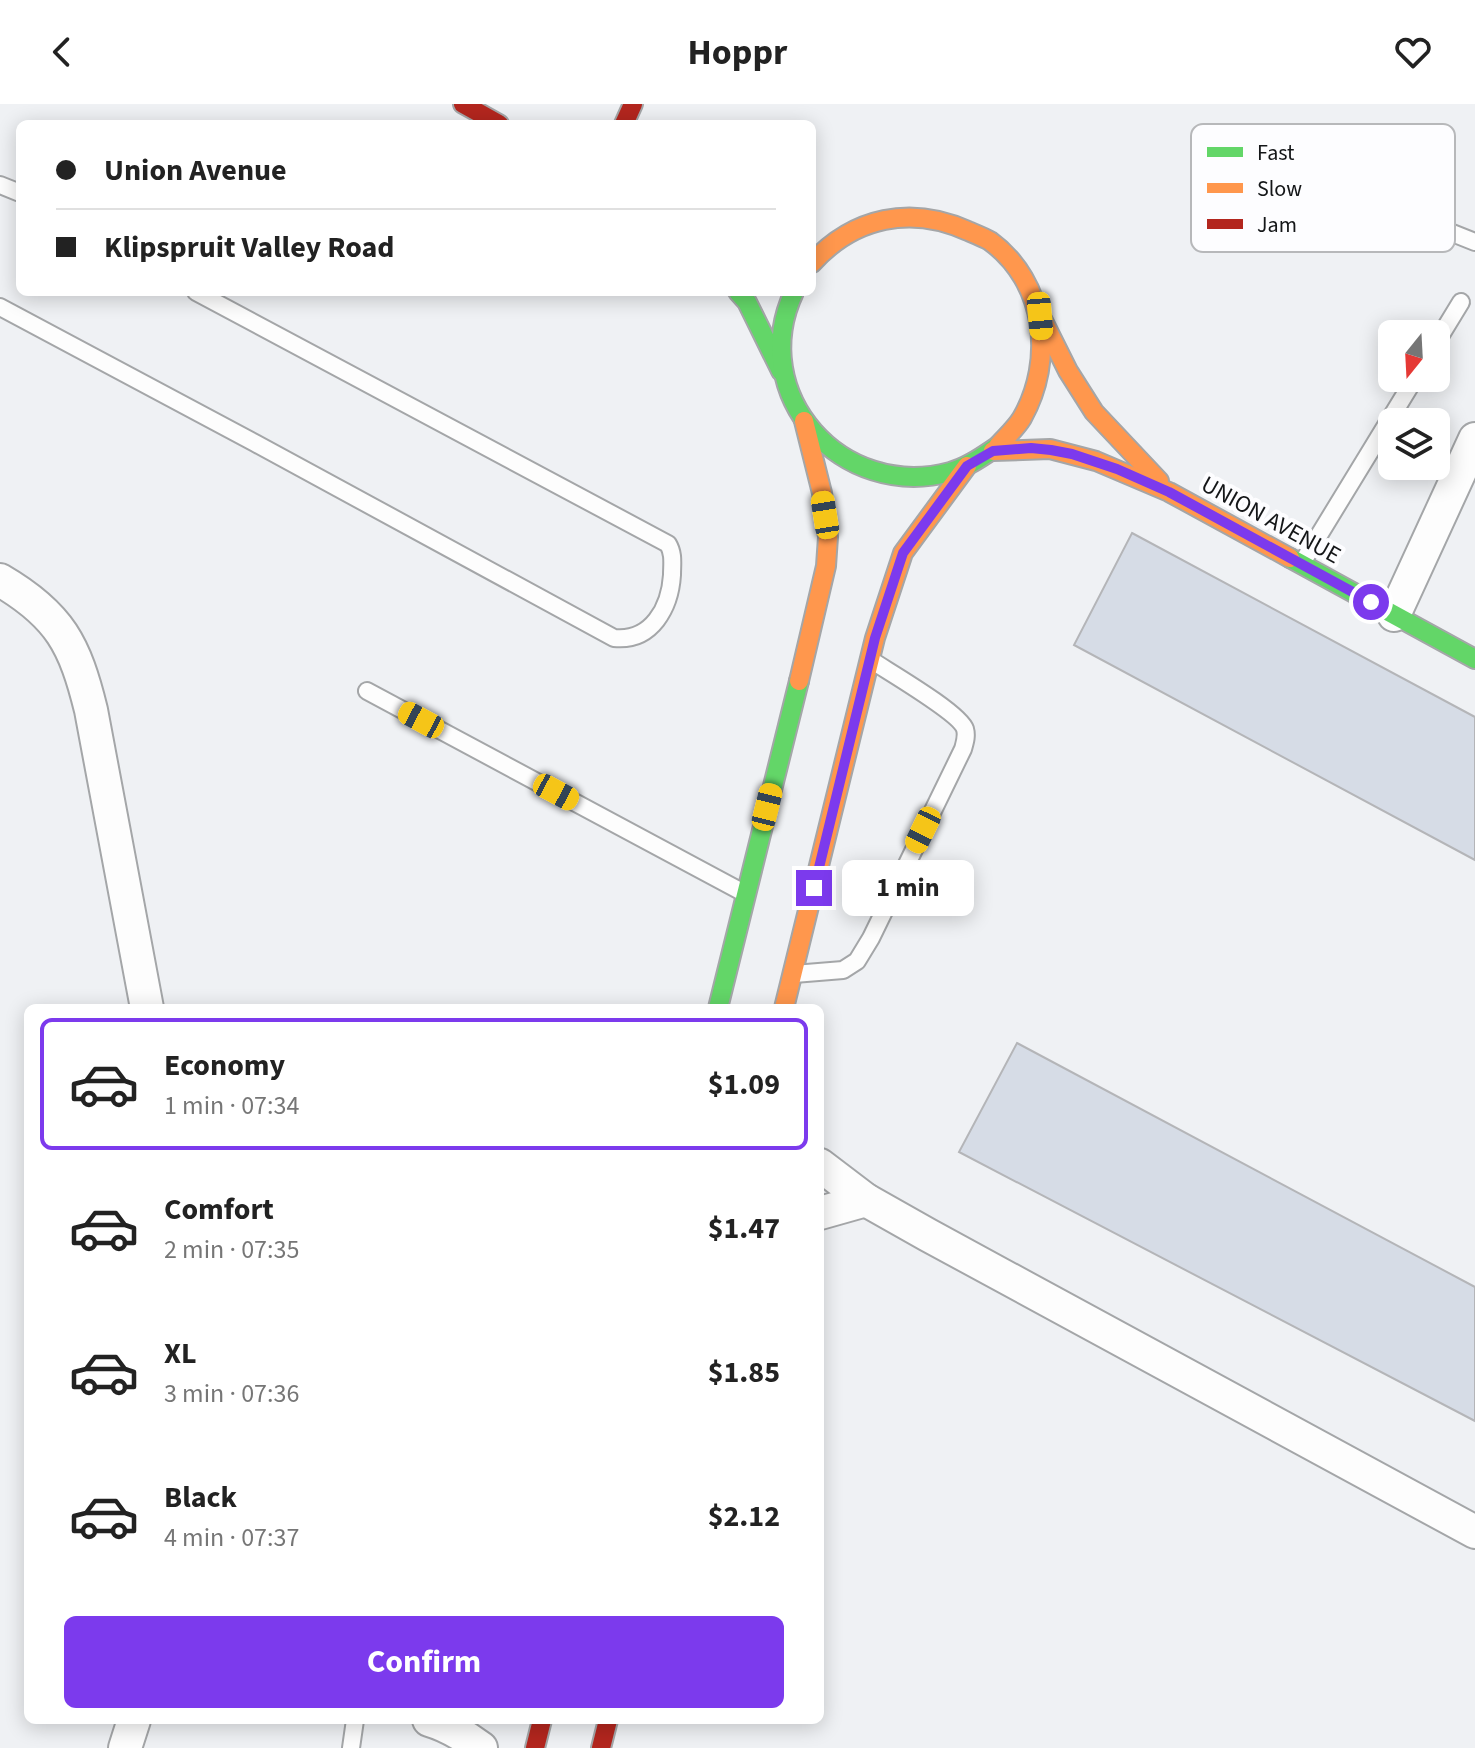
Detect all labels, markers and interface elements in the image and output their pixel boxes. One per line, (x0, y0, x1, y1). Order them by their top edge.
text: Hoppr (688, 27, 787, 78)
icon: back (40, 30, 84, 74)
icon: heart (1391, 30, 1435, 74)
legend (1191, 124, 1455, 252)
text: Fast (1257, 137, 1295, 169)
text: Union Avenue (104, 149, 287, 192)
text: Slow (1257, 173, 1302, 205)
text: Jam (1257, 209, 1297, 241)
text: Klipspruit Valley Road (104, 226, 395, 269)
car (1026, 291, 1054, 341)
north arrow (1378, 320, 1450, 392)
map controls (1378, 320, 1450, 480)
button: layers (1378, 408, 1450, 480)
street label: UNION AVENUE (1195, 467, 1347, 573)
car (809, 489, 841, 541)
route start (1353, 584, 1389, 620)
car (394, 698, 448, 742)
car (529, 770, 583, 814)
car (750, 781, 784, 833)
car (902, 803, 944, 857)
callout: 1 min (842, 860, 974, 916)
text: 1 min (876, 869, 940, 906)
route end (796, 870, 832, 906)
text: Economy (164, 1044, 285, 1087)
icon: car (68, 1048, 140, 1120)
text: $1.09 (708, 1063, 780, 1106)
text: 1 min · 07:34 (164, 1087, 299, 1124)
text: Comfort (164, 1188, 274, 1231)
icon: car (68, 1192, 140, 1264)
text: $1.47 (708, 1207, 780, 1250)
text: 2 min · 07:35 (164, 1231, 299, 1268)
text: XL (164, 1332, 197, 1375)
icon: car (68, 1336, 140, 1408)
text: $1.85 (708, 1351, 780, 1394)
text: 3 min · 07:36 (164, 1375, 299, 1412)
text: Black (164, 1476, 237, 1519)
icon: car (68, 1480, 140, 1552)
text: $2.12 (708, 1495, 780, 1538)
text: 4 min · 07:37 (164, 1519, 299, 1556)
button: Confirm (64, 1616, 784, 1708)

